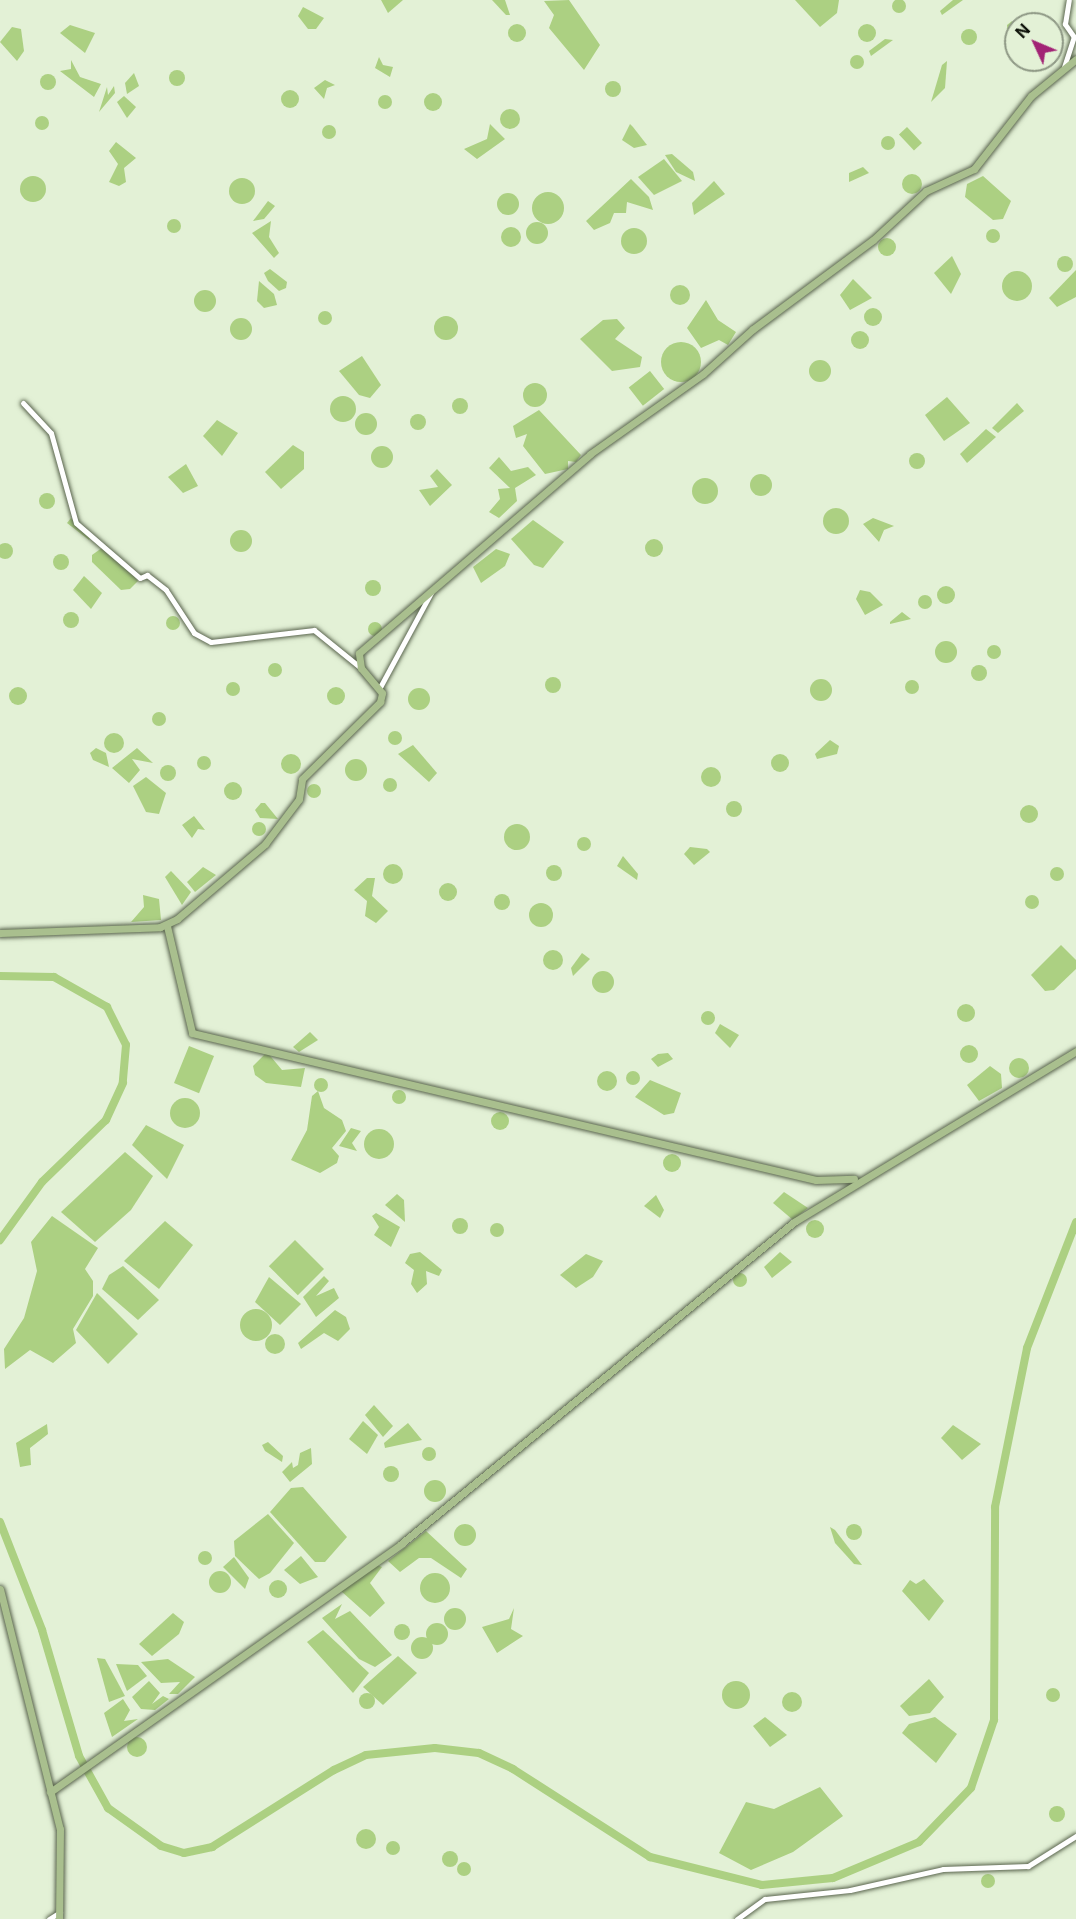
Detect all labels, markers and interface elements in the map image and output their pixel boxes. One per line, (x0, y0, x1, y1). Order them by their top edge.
north arrow (1004, 12, 1064, 72)
text: N (1011, 20, 1034, 42)

